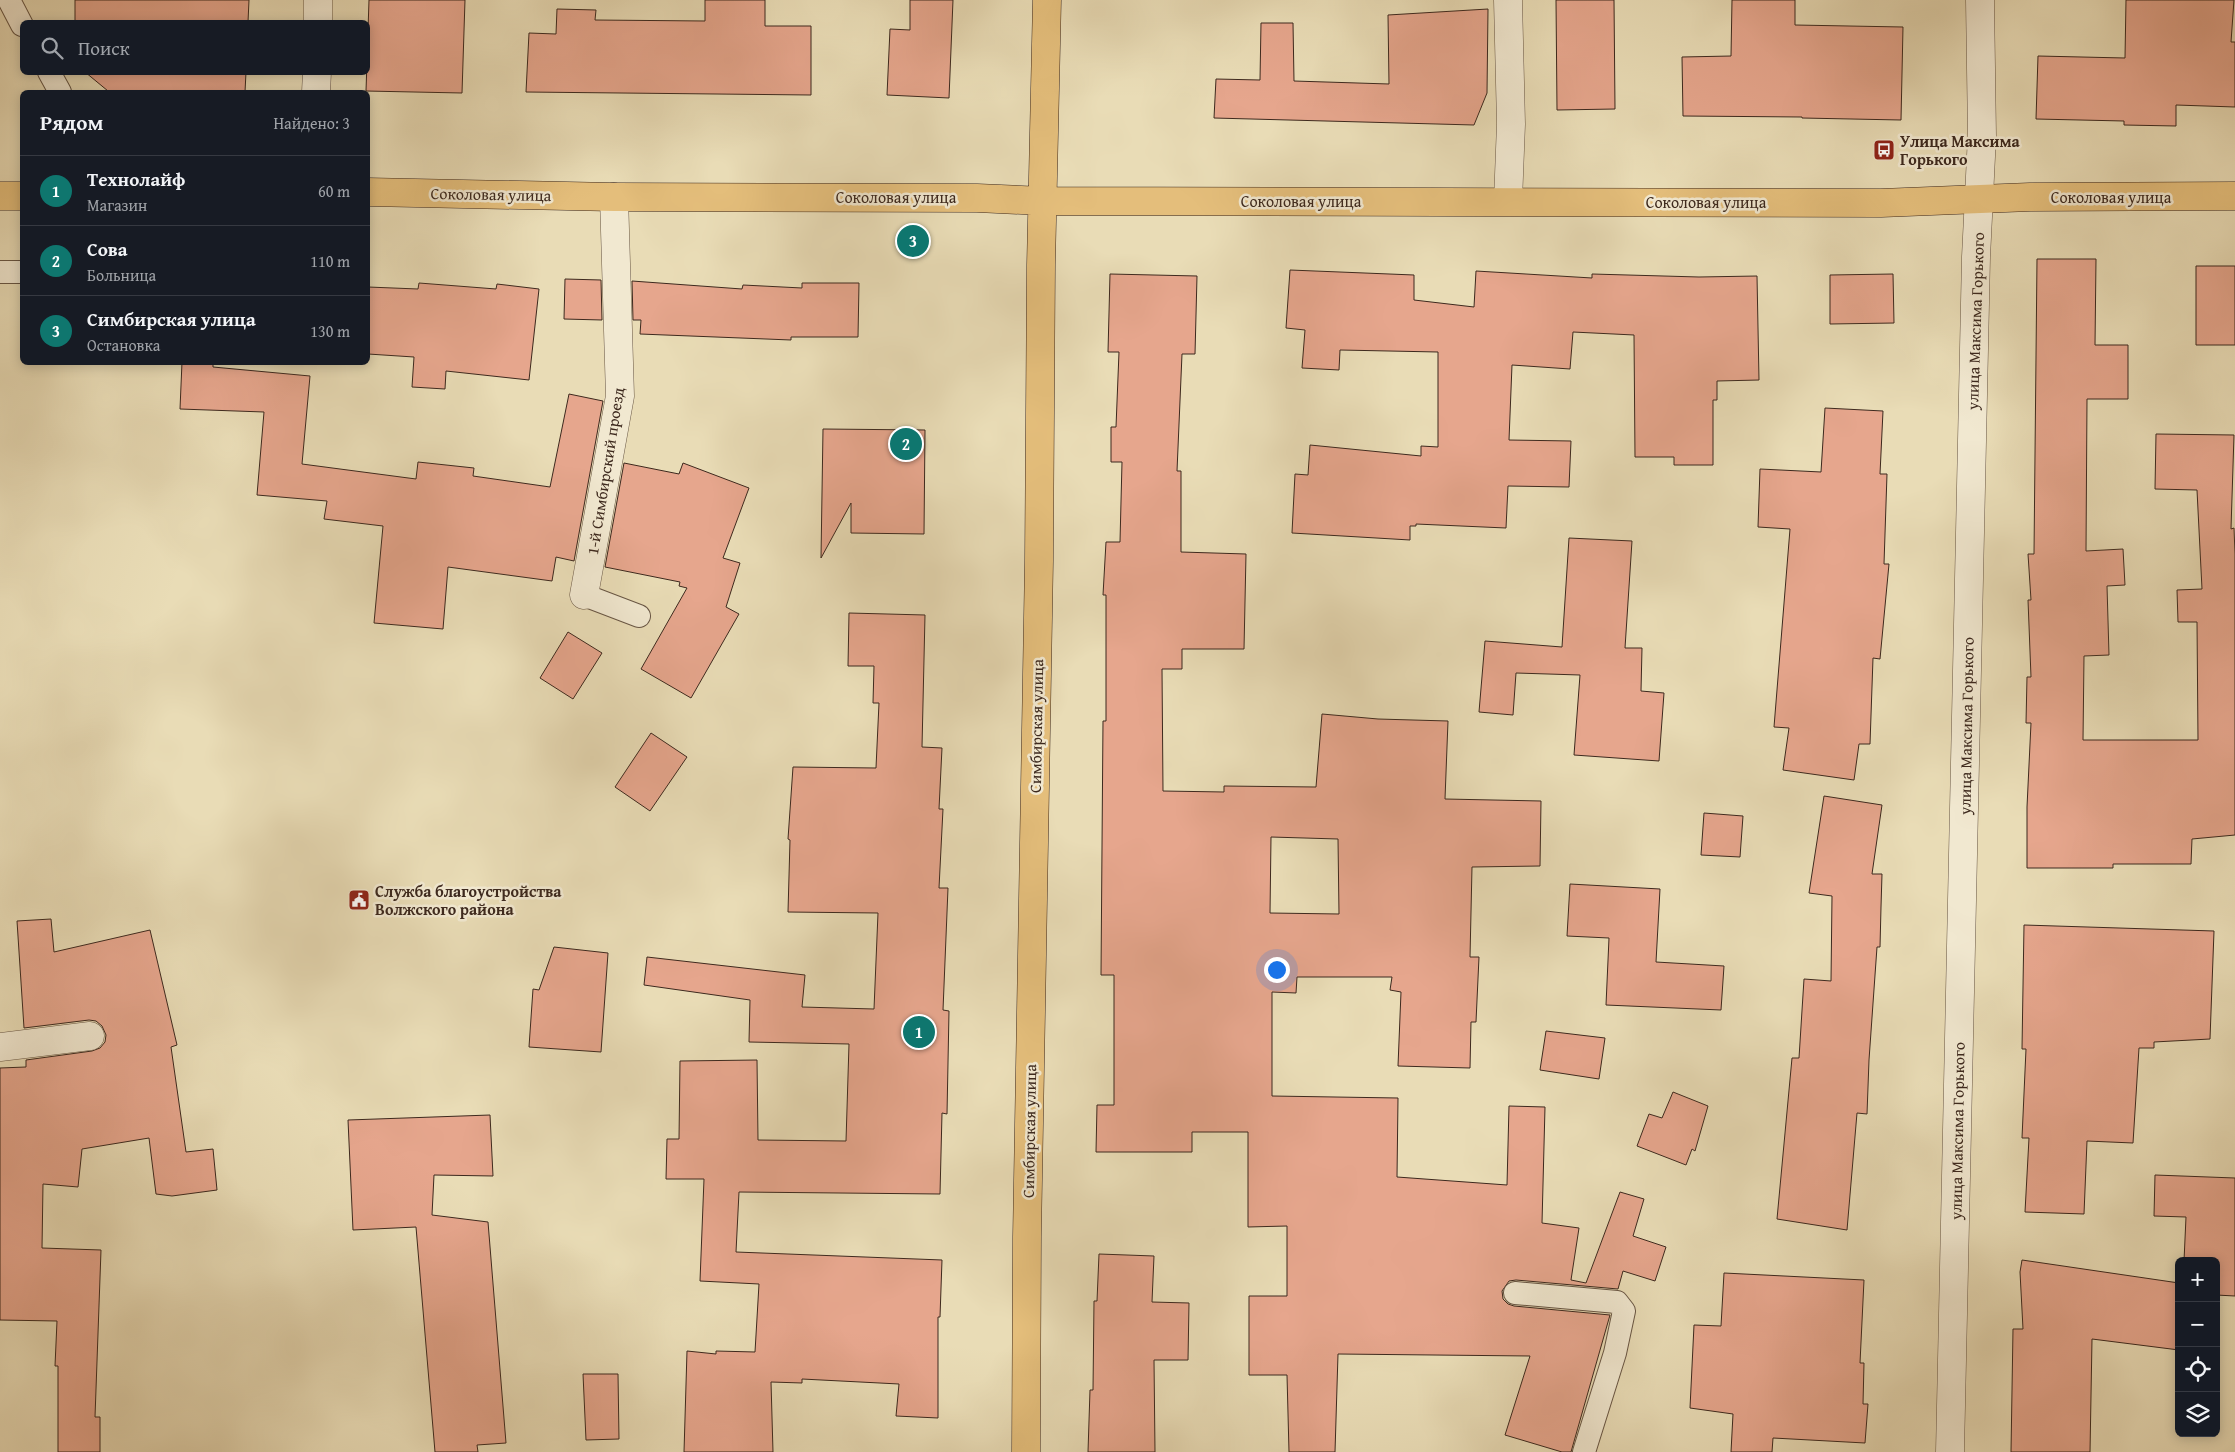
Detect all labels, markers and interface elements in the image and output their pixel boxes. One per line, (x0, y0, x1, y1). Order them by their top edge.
search box (20, 20, 370, 75)
icon: search (38, 34, 66, 62)
text: Поиск (78, 34, 130, 62)
text: Рядом (40, 107, 103, 138)
text: Найдено: 3 (273, 111, 350, 135)
place label: Улица Максима Горького (1900, 129, 2021, 171)
bus stop icon: Улица Максима Горького (1872, 138, 1896, 162)
text: Технолайф (87, 165, 185, 193)
text: 1 (52, 179, 60, 203)
text: 60 m (318, 179, 350, 203)
street label: Соколовая улица (430, 181, 552, 207)
street label: Соколовая улица (836, 185, 957, 209)
street label: Соколовая улица (2051, 185, 2172, 209)
street label: Соколовая улица (1241, 189, 1362, 213)
street label: Соколовая улица (1646, 190, 1767, 214)
text: Магазин (87, 193, 147, 217)
pin: 3 (897, 222, 929, 260)
street label: улица Максима Горького (1960, 232, 1990, 411)
text: Сова (87, 235, 128, 263)
text: 2 (52, 249, 60, 273)
text: 110 m (310, 249, 350, 273)
text: Больница (87, 263, 156, 287)
text: Симбирская улица (87, 305, 256, 333)
text: 3 (52, 319, 60, 343)
text: 130 m (310, 319, 350, 343)
text: Остановка (87, 333, 160, 357)
street label: 1-й Симбирский проезд (580, 385, 630, 556)
pin: 2 (890, 425, 922, 463)
street label: улица Максима Горького (1952, 637, 1980, 816)
street label: Симбирская улица (1023, 658, 1049, 793)
place label: Служба благоустройства Волжского района (375, 879, 562, 921)
public building icon: Служба благоустройства Волжского района (347, 888, 371, 912)
your location (1264, 957, 1290, 983)
pin: 1 (903, 1013, 935, 1051)
street label: улица Максима Горького (1943, 1042, 1971, 1221)
street label: Симбирская улица (1016, 1063, 1042, 1198)
map controls (2175, 1257, 2220, 1437)
button: + (2175, 1257, 2220, 1302)
button: − (2175, 1302, 2220, 1347)
button: locate (2175, 1347, 2220, 1392)
button: layers (2175, 1392, 2220, 1437)

